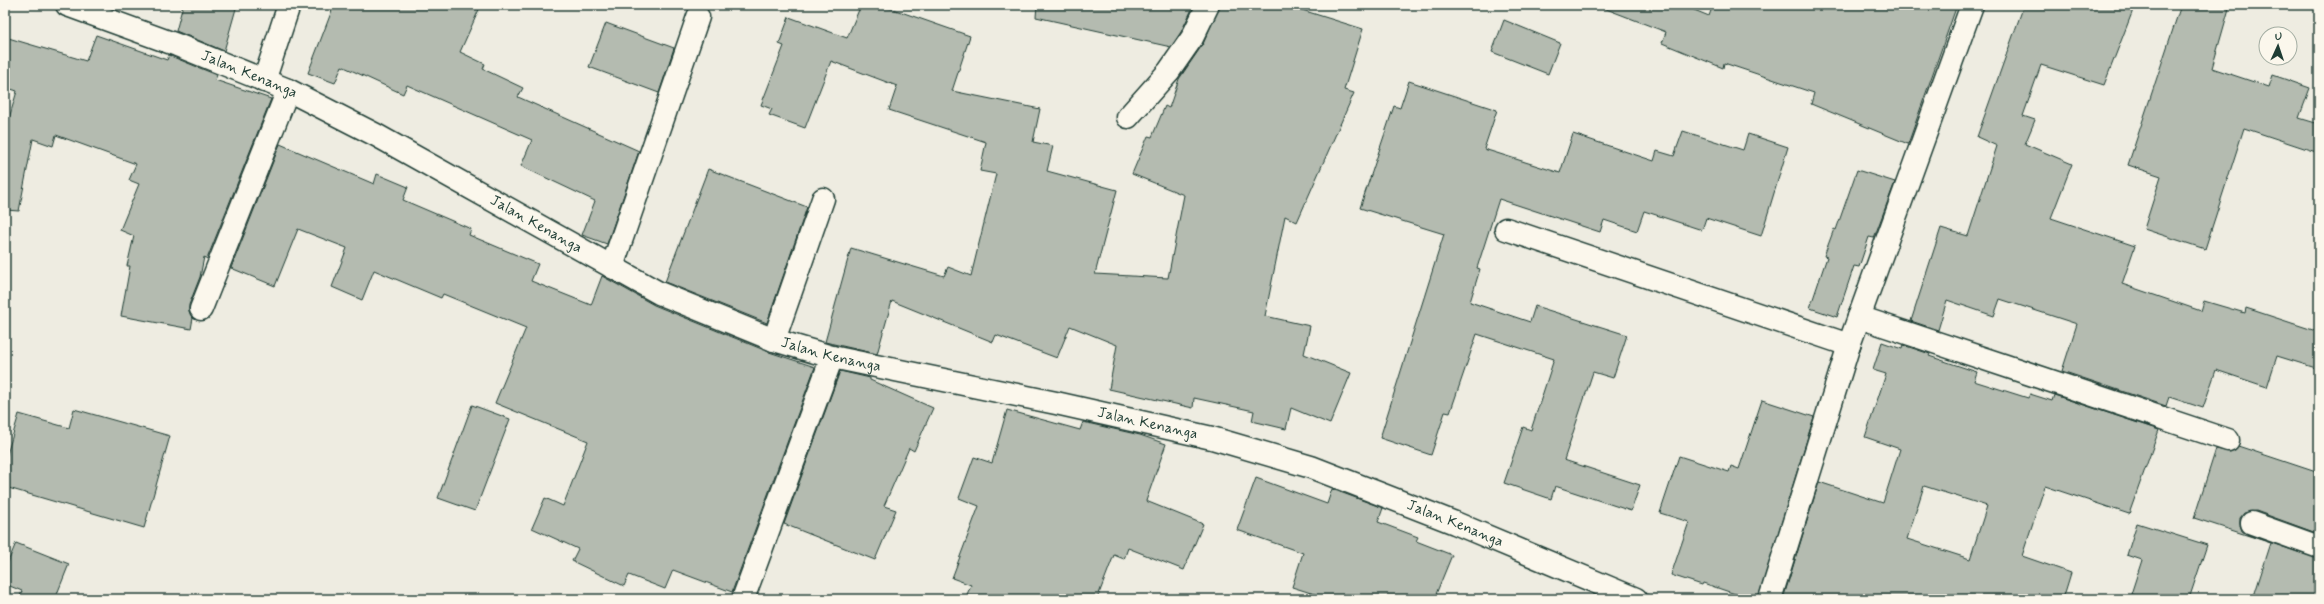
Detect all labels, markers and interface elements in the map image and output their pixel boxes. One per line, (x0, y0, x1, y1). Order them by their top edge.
north arrow (2258, 26, 2298, 66)
text: U (2275, 30, 2282, 44)
street label: Jalan Kenanga (198, 46, 301, 103)
street label: Jalan Kenanga (486, 191, 586, 258)
street label: Jalan Kenanga (779, 333, 883, 377)
street label: Jalan Kenanga (1095, 403, 1200, 445)
street label: Jalan Kenanga (1404, 495, 1506, 552)

